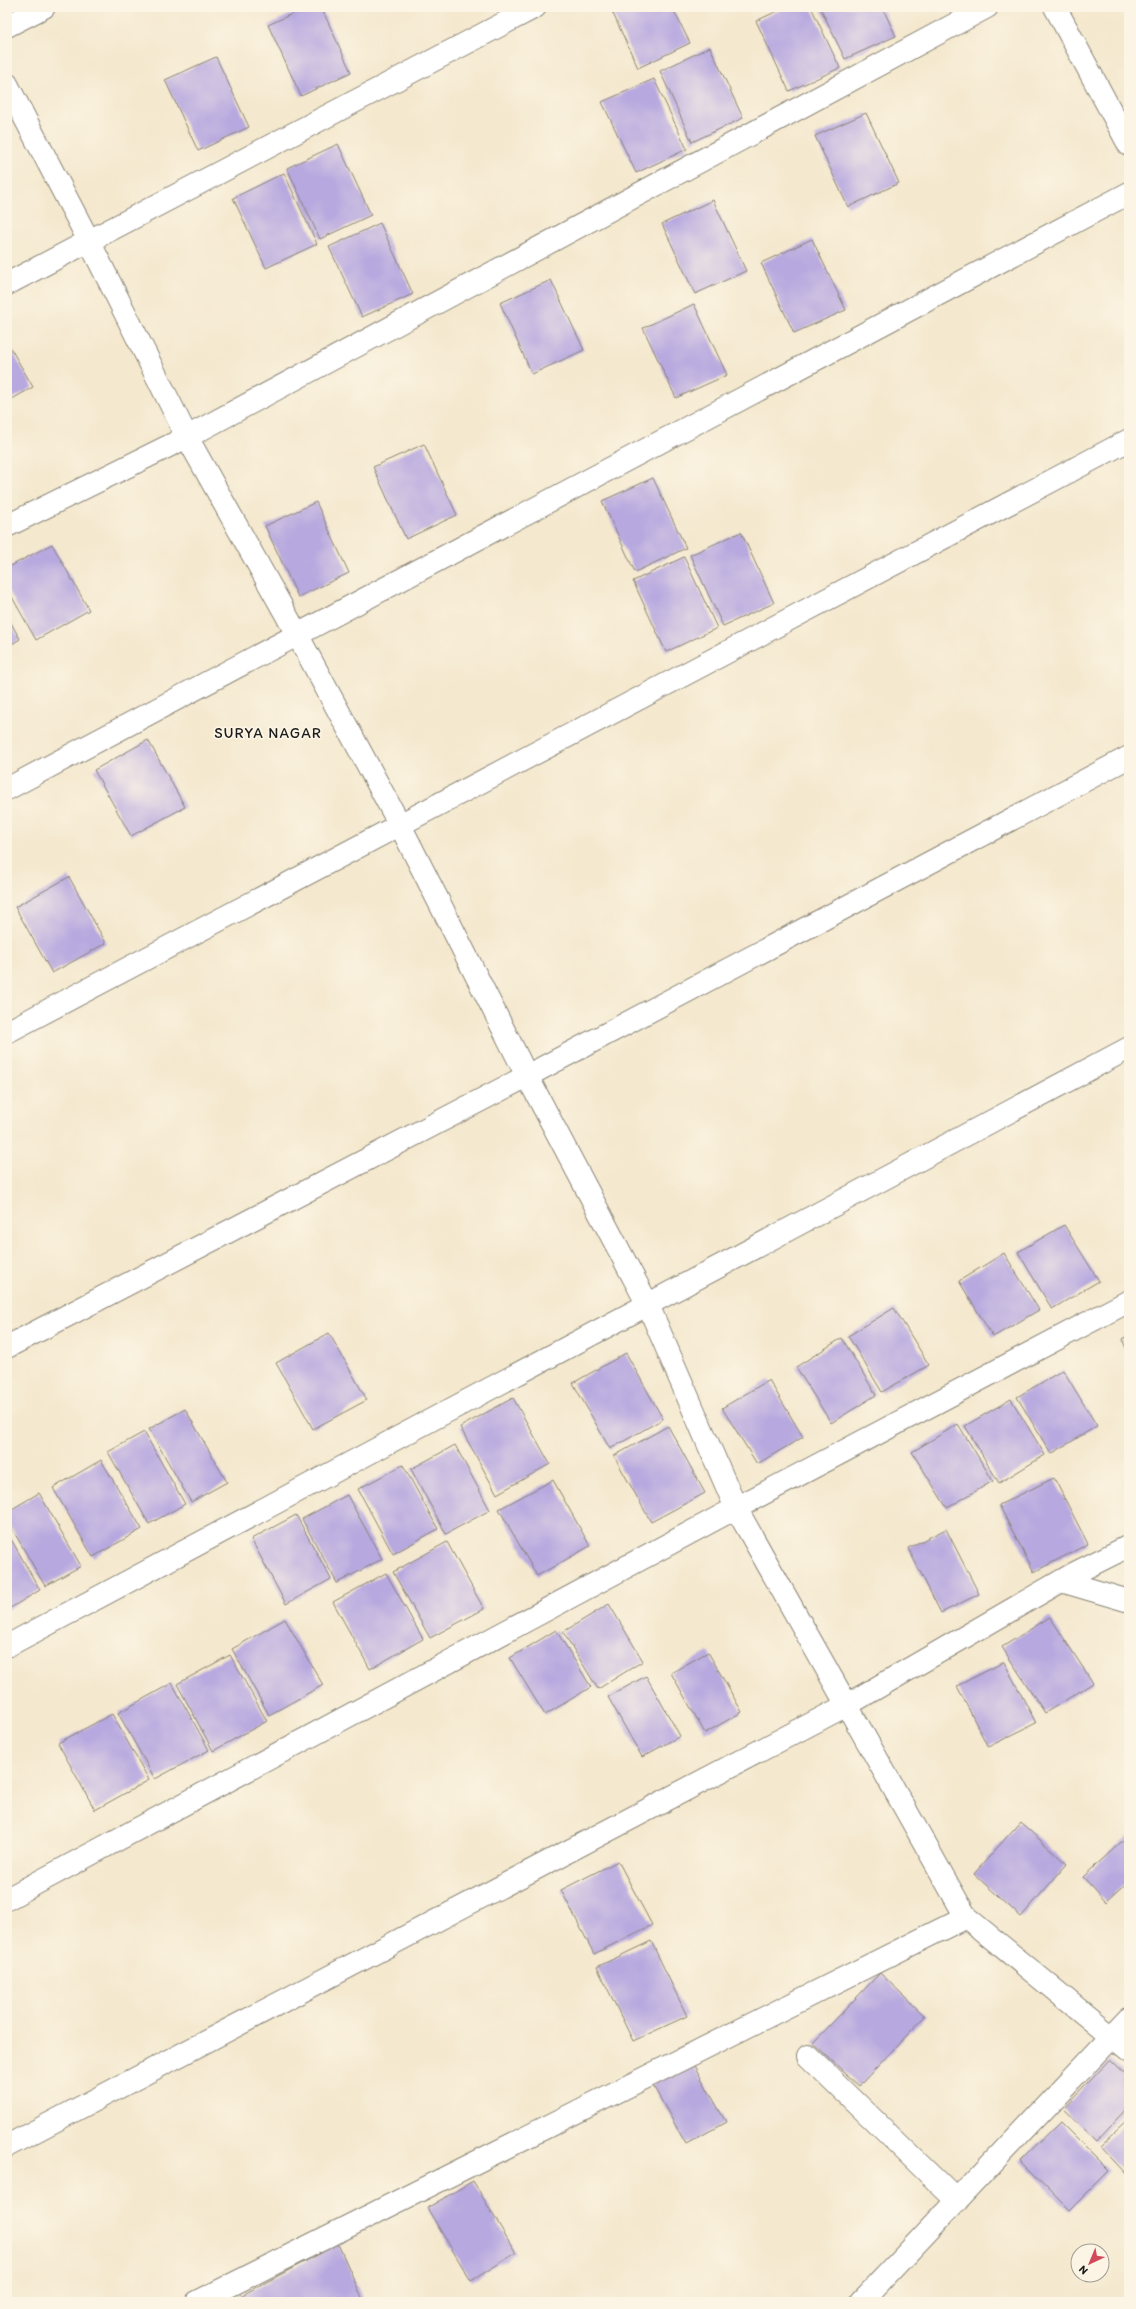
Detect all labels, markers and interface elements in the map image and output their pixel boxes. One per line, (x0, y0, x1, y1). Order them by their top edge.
district label: SURYA NAGAR (214, 724, 322, 742)
north arrow (1070, 2243, 1110, 2283)
text: N (1076, 2263, 1091, 2277)

